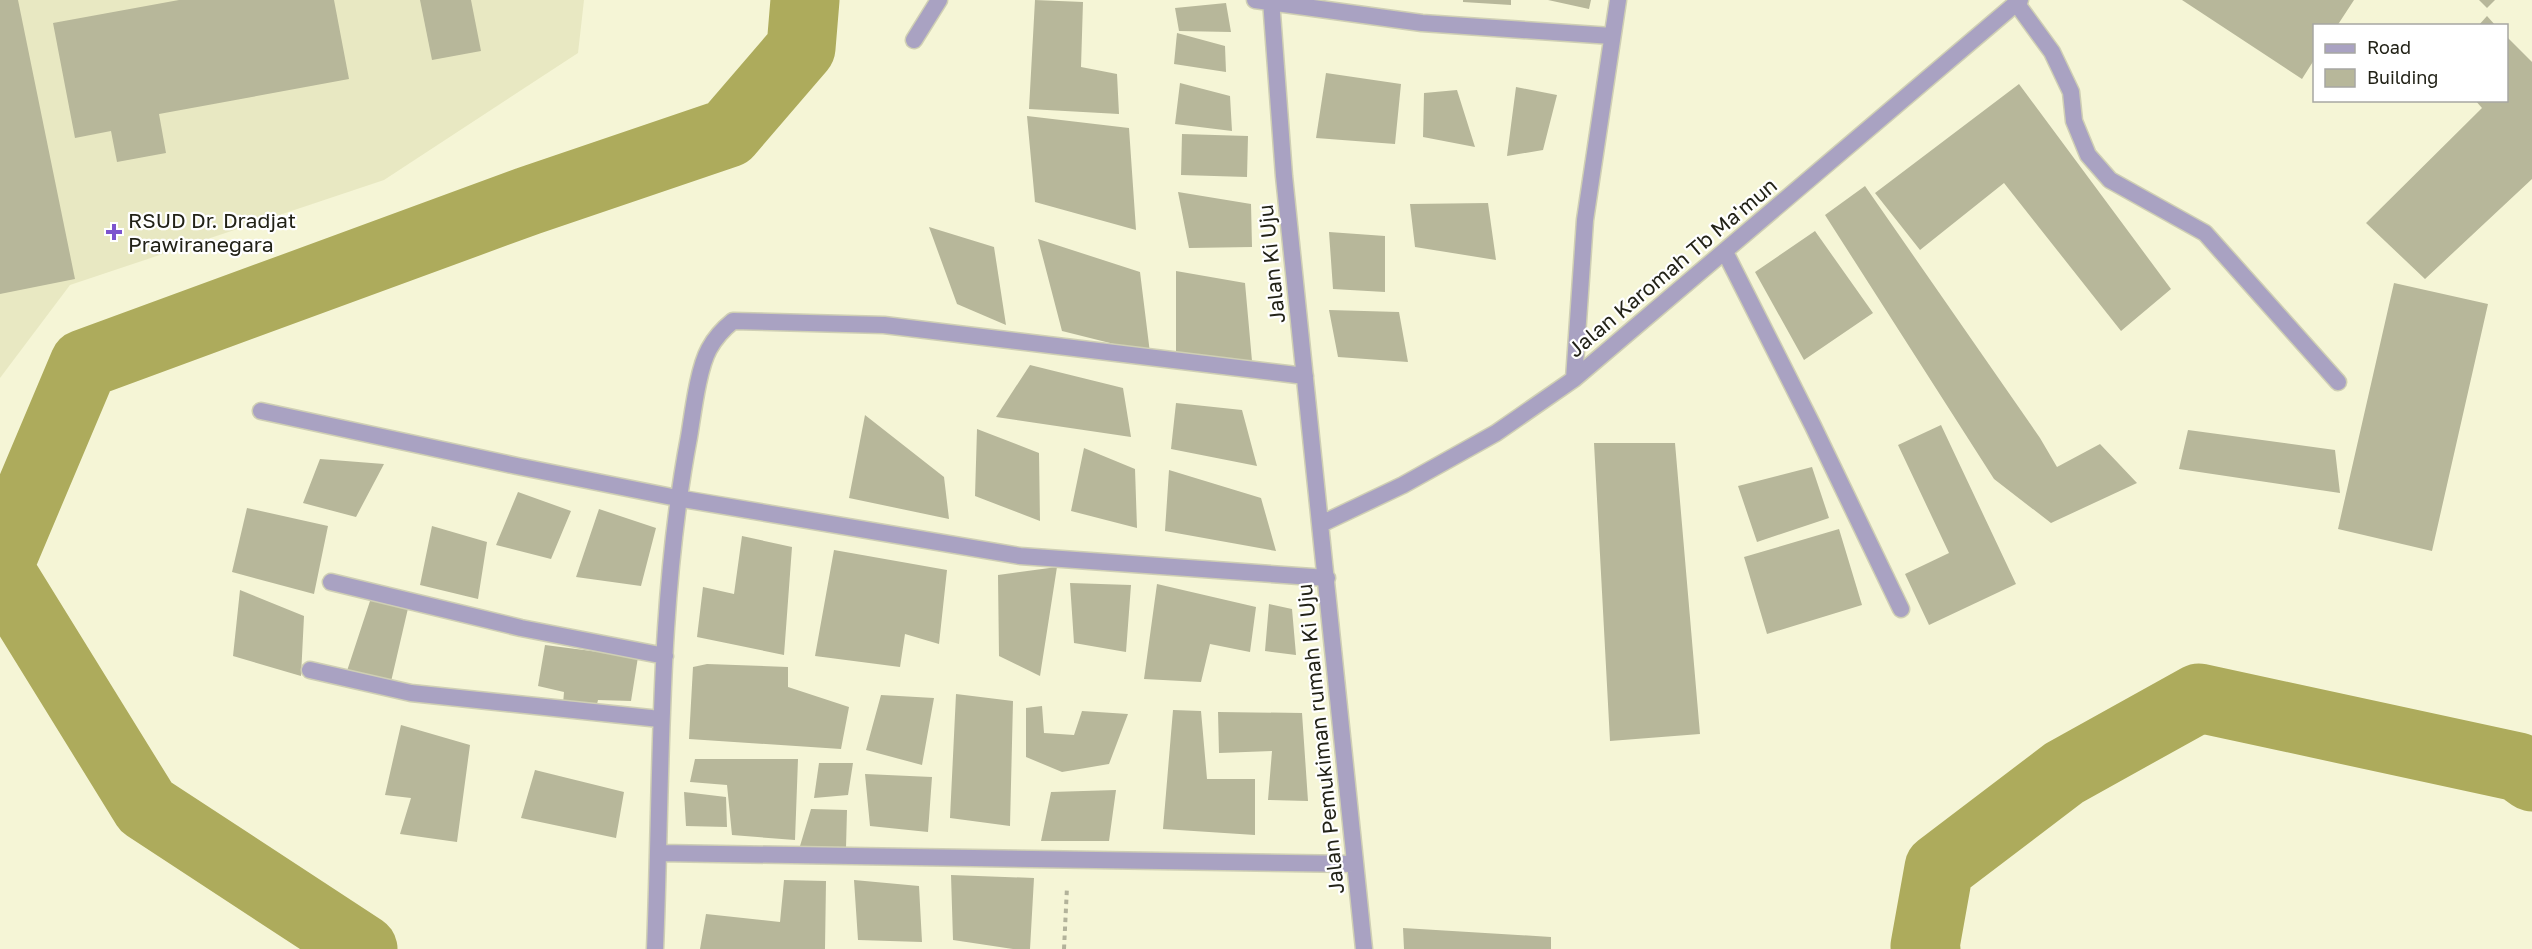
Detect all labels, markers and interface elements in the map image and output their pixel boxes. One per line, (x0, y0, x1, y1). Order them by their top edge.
legend (2313, 24, 2508, 102)
text: Road (2367, 36, 2411, 58)
text: Building (2367, 66, 2438, 88)
street label: Jalan Karomah Tb Ma'mun (1562, 172, 1782, 362)
street label: Jalan Ki Uju (1252, 203, 1290, 325)
place label: RSUD Dr. Dradjat Prawiranegara (128, 207, 296, 257)
marker: RSUD Dr. Dradjat Prawiranegara (105, 223, 123, 241)
street label: Jalan Pemukiman rumah Ki Uju (1291, 583, 1349, 895)

